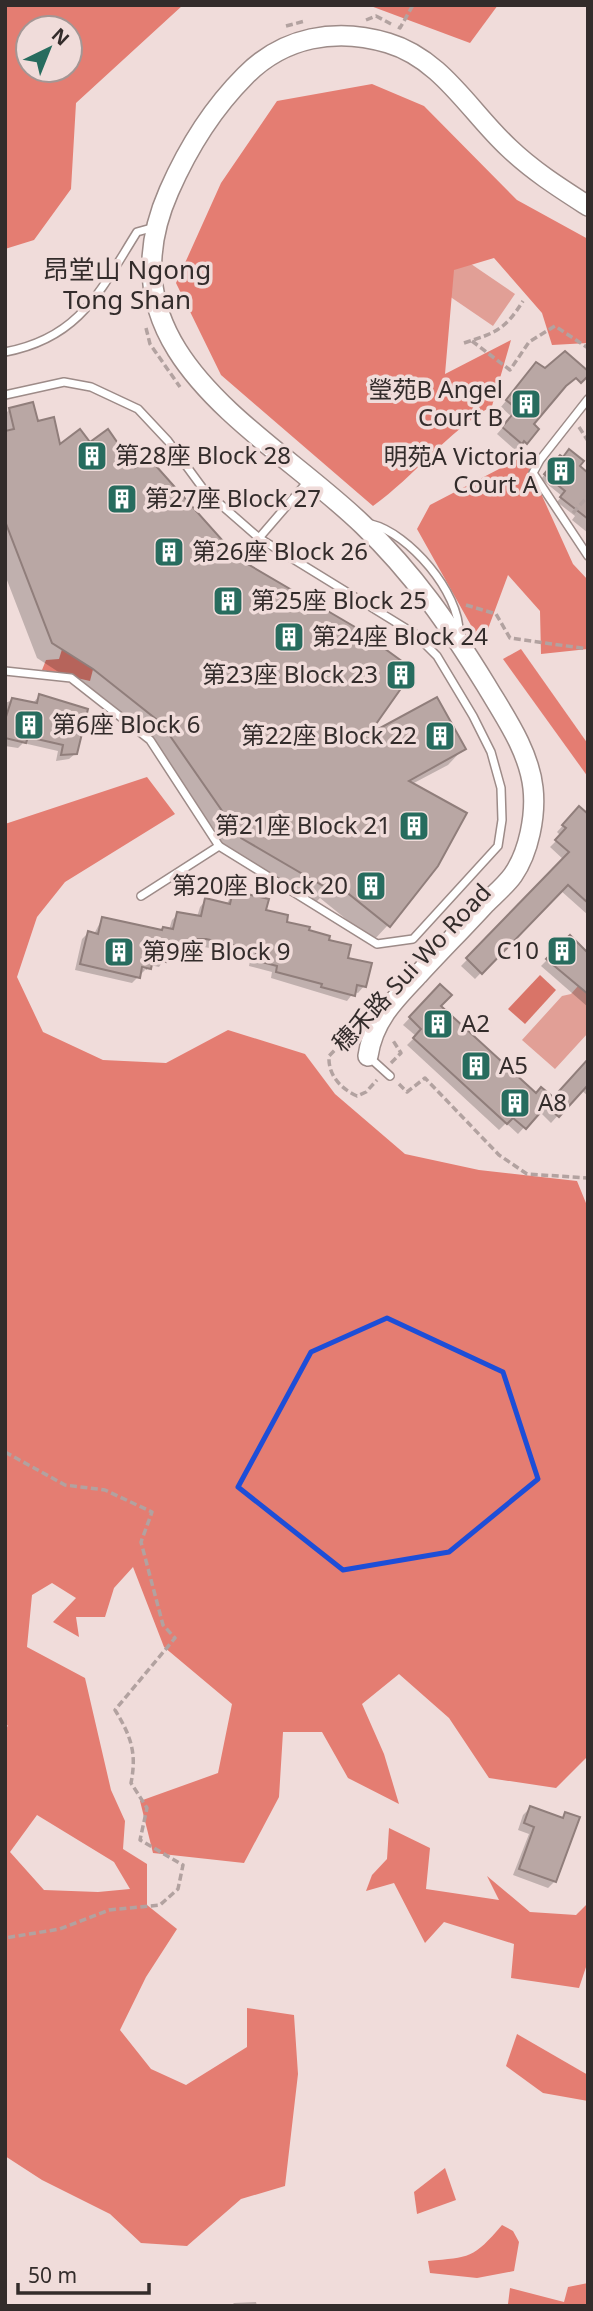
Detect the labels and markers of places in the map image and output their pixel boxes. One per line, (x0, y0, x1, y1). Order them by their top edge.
place label: 瑩苑B Angel Court B (369, 372, 503, 433)
building icon: 瑩苑B Angel Court B (509, 387, 543, 421)
place label: 第28座 Block 28 (115, 438, 291, 471)
building icon: 第28座 Block 28 (75, 439, 109, 473)
place label: 明苑A Victoria Court A (384, 439, 539, 500)
building icon: 明苑A Victoria Court A (544, 454, 578, 488)
place label: 第27座 Block 27 (145, 481, 321, 514)
building icon: 第27座 Block 27 (105, 482, 139, 516)
place label: 第26座 Block 26 (192, 534, 368, 567)
building icon: 第26座 Block 26 (152, 535, 186, 569)
place label: 第25座 Block 25 (251, 583, 427, 616)
building icon: 第25座 Block 25 (211, 584, 245, 618)
place label: 第24座 Block 24 (312, 619, 488, 652)
building icon: 第24座 Block 24 (272, 620, 306, 654)
place label: 第23座 Block 23 (202, 657, 378, 690)
building icon: 第23座 Block 23 (384, 658, 418, 692)
place label: 第6座 Block 6 (52, 707, 201, 740)
building icon: 第6座 Block 6 (12, 708, 46, 742)
place label: 第22座 Block 22 (241, 718, 417, 751)
building icon: 第22座 Block 22 (423, 719, 457, 753)
place label: 第21座 Block 21 (215, 808, 391, 841)
building icon: 第21座 Block 21 (397, 809, 431, 843)
place label: 第20座 Block 20 (172, 868, 348, 901)
building icon: 第20座 Block 20 (354, 869, 388, 903)
place label: C10 (496, 933, 539, 966)
place label: 第9座 Block 9 (142, 934, 291, 967)
building icon: C10 (545, 934, 579, 968)
building icon: 第9座 Block 9 (102, 935, 136, 969)
place label: A2 (461, 1006, 490, 1039)
building icon: A2 (421, 1007, 455, 1041)
place label: A5 (499, 1048, 528, 1081)
building icon: A5 (459, 1049, 493, 1083)
place label: A8 (538, 1085, 567, 1118)
building icon: A8 (498, 1086, 532, 1120)

